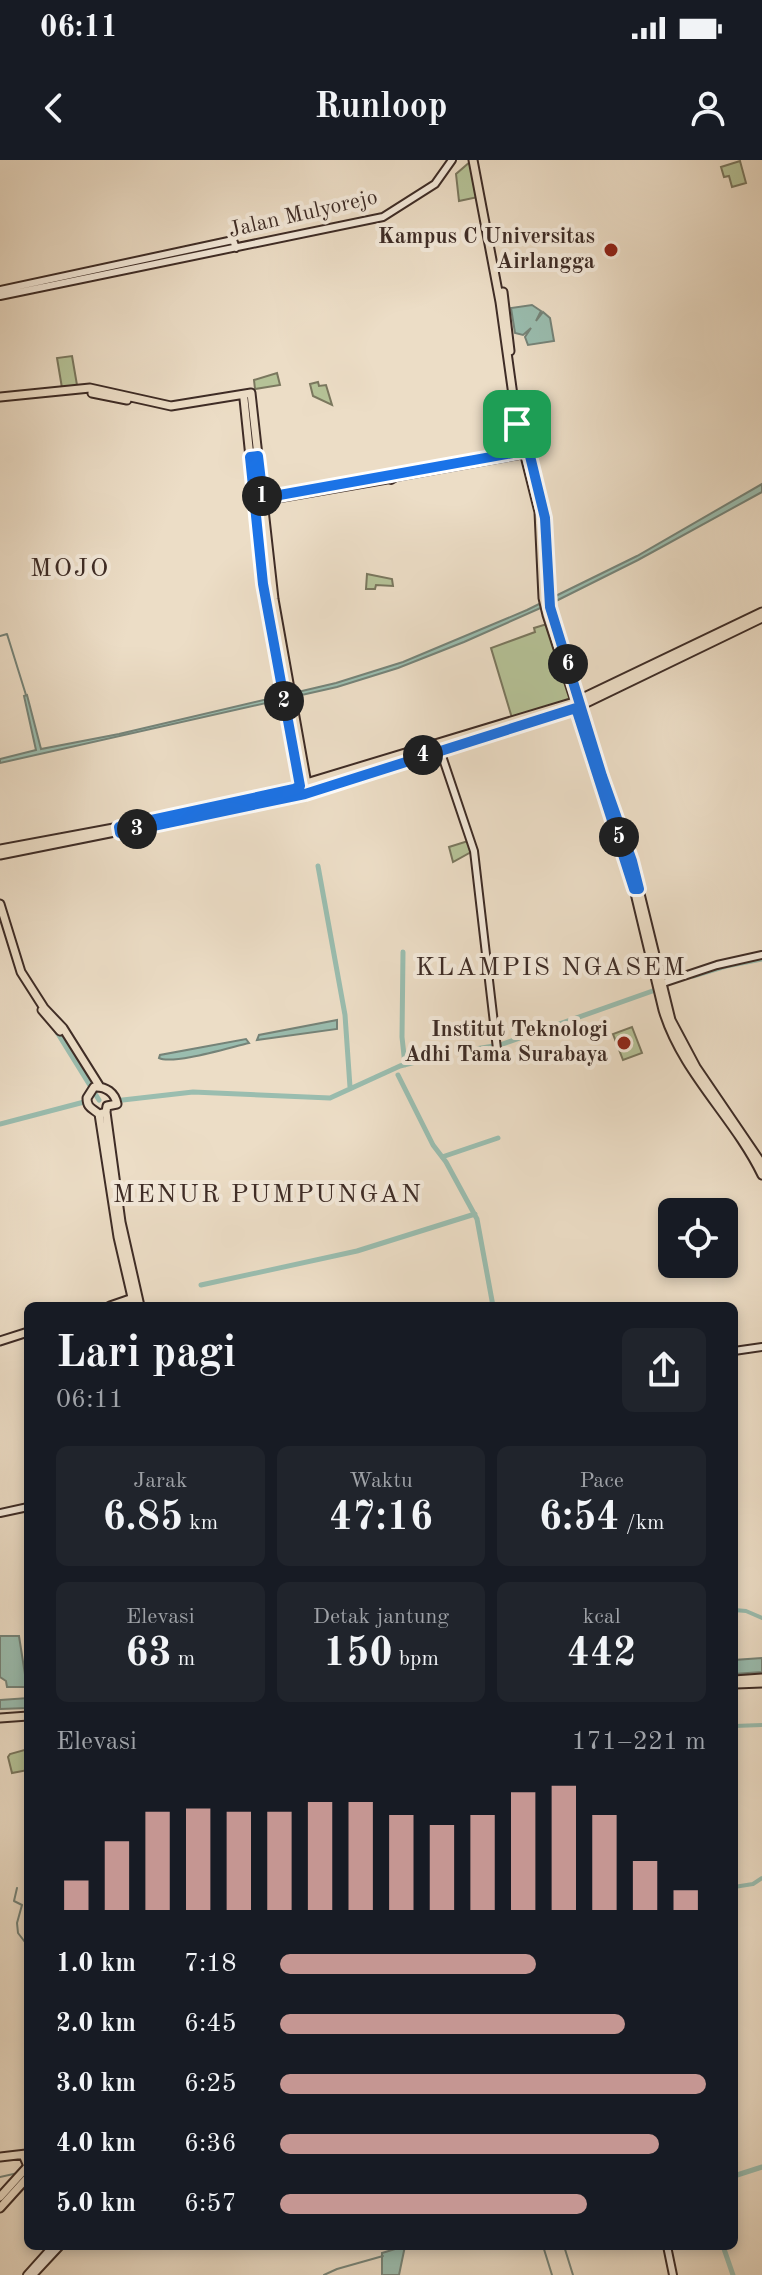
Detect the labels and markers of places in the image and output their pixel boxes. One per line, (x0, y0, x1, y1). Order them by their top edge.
place label: Kampus C Universitas Airlangga (378, 226, 595, 273)
marker: Kampus C Universitas Airlangga (602, 241, 620, 259)
pin (483, 390, 551, 458)
pin: 1 (242, 476, 282, 516)
pin: 6 (548, 644, 588, 684)
pin: 2 (264, 681, 304, 721)
pin: 4 (403, 735, 443, 775)
pin: 3 (117, 809, 157, 849)
pin: 5 (599, 817, 639, 857)
place label: Institut Teknologi Adhi Tama Surabaya (404, 1019, 608, 1066)
marker: Institut Teknologi Adhi Tama Surabaya (615, 1034, 633, 1052)

